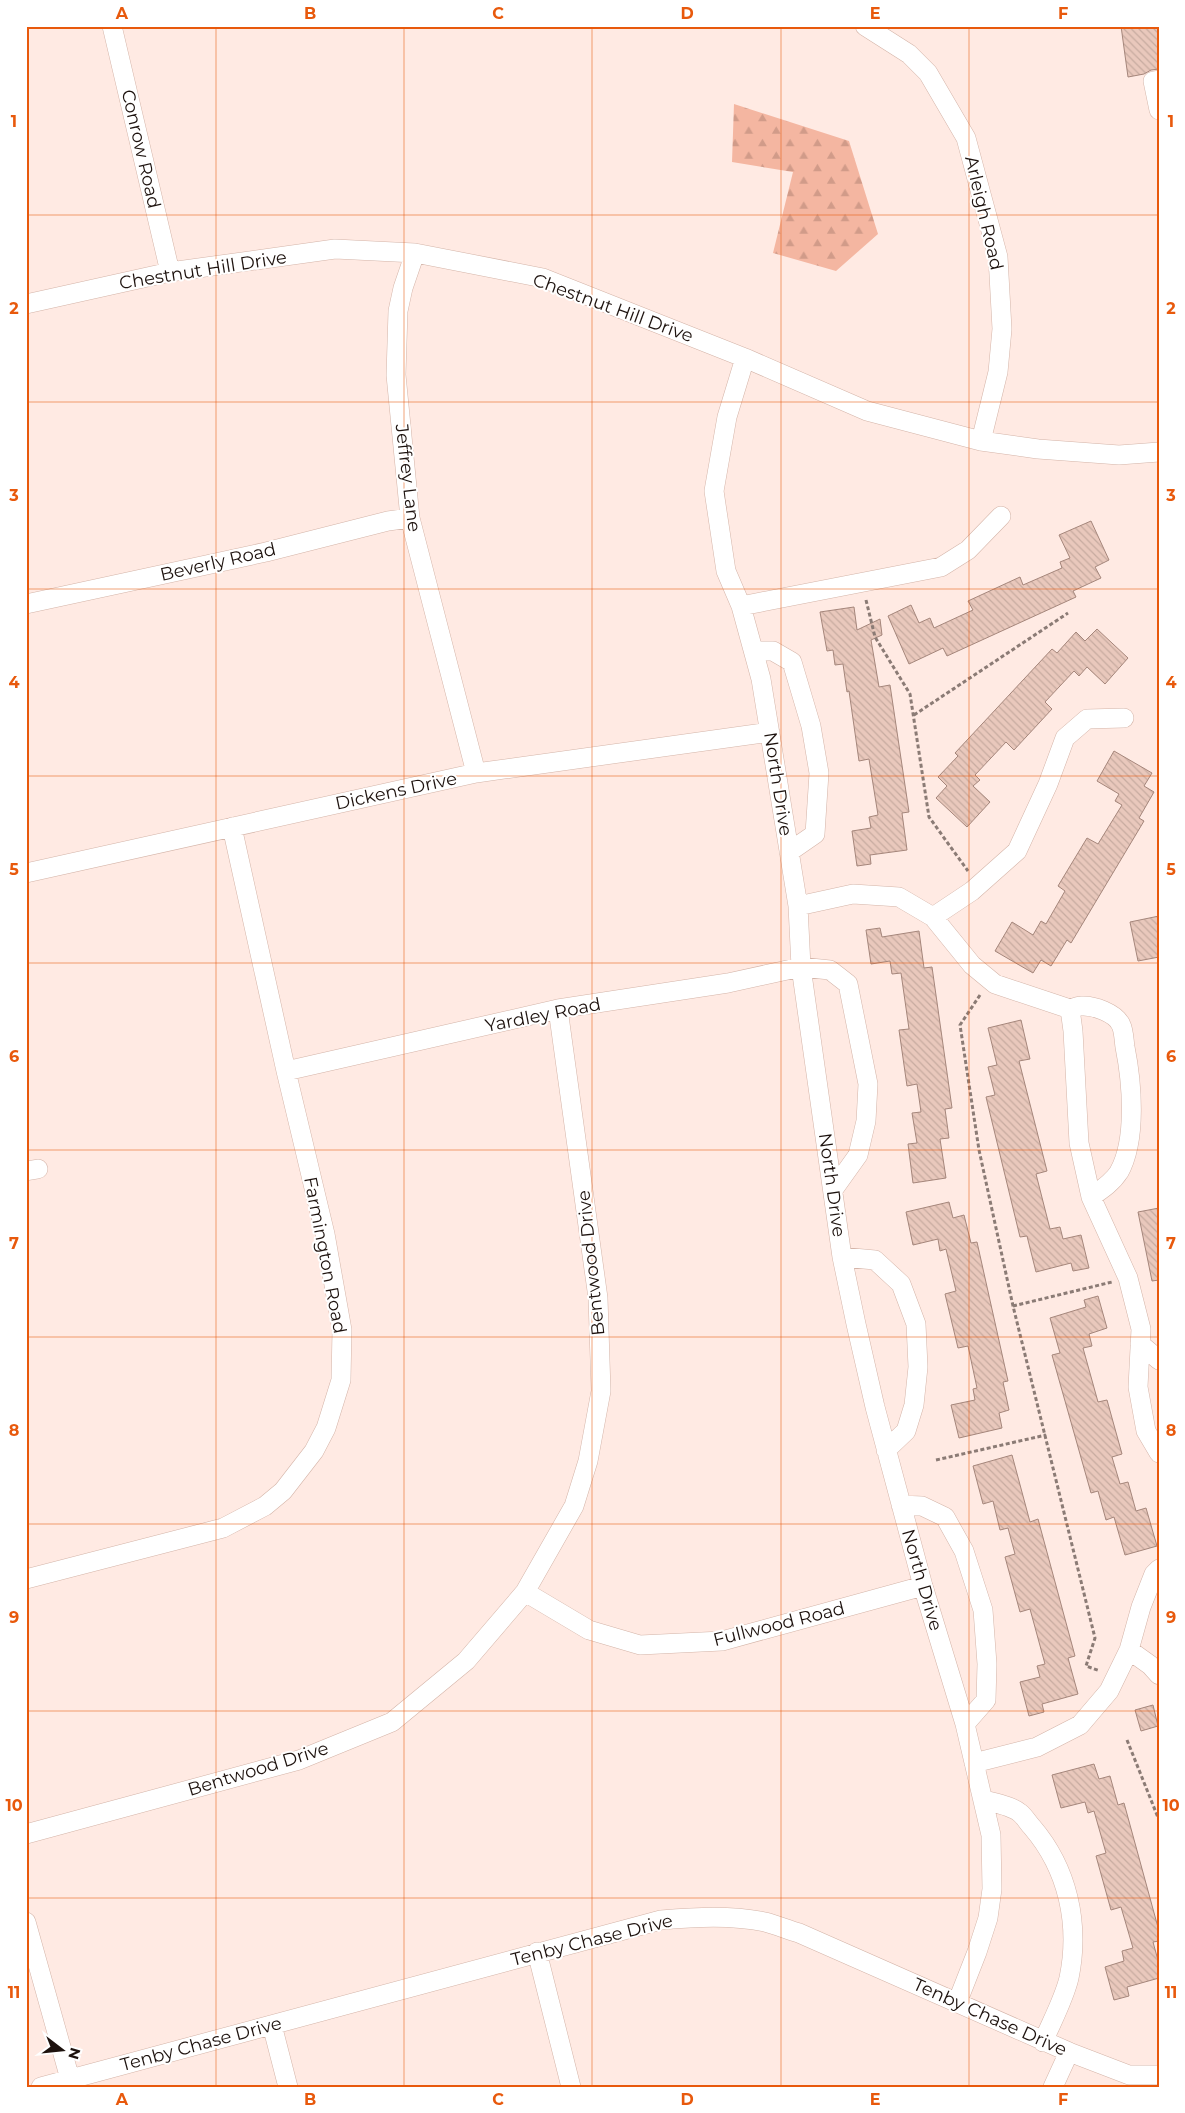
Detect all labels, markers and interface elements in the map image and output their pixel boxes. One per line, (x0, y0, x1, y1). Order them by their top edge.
text: A (115, 4, 129, 23)
text: B (304, 4, 316, 23)
text: C (492, 4, 504, 23)
text: D (680, 4, 694, 23)
text: E (870, 4, 880, 23)
text: F (1058, 4, 1068, 23)
street label: Conrow Road (117, 87, 165, 211)
text: 1 (11, 112, 17, 131)
text: 1 (1168, 112, 1174, 131)
street label: Arleigh Road (960, 154, 1008, 272)
street label: Chestnut Hill Drive (118, 246, 288, 294)
street label: Chestnut Hill Drive (530, 269, 696, 347)
text: 2 (9, 299, 19, 318)
text: 2 (1166, 299, 1176, 318)
street label: Jeffrey Lane (390, 422, 426, 533)
text: 3 (8, 486, 19, 505)
text: 3 (1165, 486, 1176, 505)
street label: Beverly Road (158, 538, 278, 586)
text: 4 (8, 673, 20, 692)
text: 4 (1165, 673, 1177, 692)
street label: North Drive (759, 731, 797, 838)
street label: Dickens Drive (333, 767, 459, 815)
text: 5 (9, 860, 19, 879)
text: 5 (1166, 860, 1176, 879)
street label: Yardley Road (483, 993, 603, 1037)
text: 6 (9, 1047, 19, 1066)
text: 6 (1166, 1047, 1176, 1066)
street label: North Drive (814, 1132, 850, 1239)
street label: Farmington Road (299, 1175, 351, 1335)
street label: Bentwood Drive (572, 1189, 610, 1337)
text: 7 (9, 1234, 19, 1253)
text: 7 (1166, 1234, 1176, 1253)
text: 8 (9, 1421, 19, 1440)
text: 8 (1166, 1421, 1176, 1440)
street label: North Drive (897, 1527, 947, 1633)
street label: Fullwood Road (711, 1597, 847, 1651)
text: 9 (9, 1608, 19, 1627)
text: 9 (1166, 1608, 1176, 1627)
street label: Bentwood Drive (185, 1737, 331, 1801)
text: 10 (5, 1796, 23, 1815)
text: 10 (1162, 1796, 1180, 1815)
street label: Tenby Chase Drive (509, 1909, 675, 1971)
street label: Tenby Chase Drive (910, 1973, 1070, 2061)
text: 11 (8, 1983, 20, 2002)
text: 11 (1165, 1983, 1177, 2002)
street label: Tenby Chase Drive (118, 2012, 284, 2076)
north arrow (38, 2026, 88, 2076)
text: N (64, 2046, 85, 2062)
text: A (115, 2090, 129, 2109)
text: B (304, 2090, 316, 2109)
text: C (492, 2090, 504, 2109)
text: D (680, 2090, 694, 2109)
text: E (870, 2090, 880, 2109)
text: F (1058, 2090, 1068, 2109)

